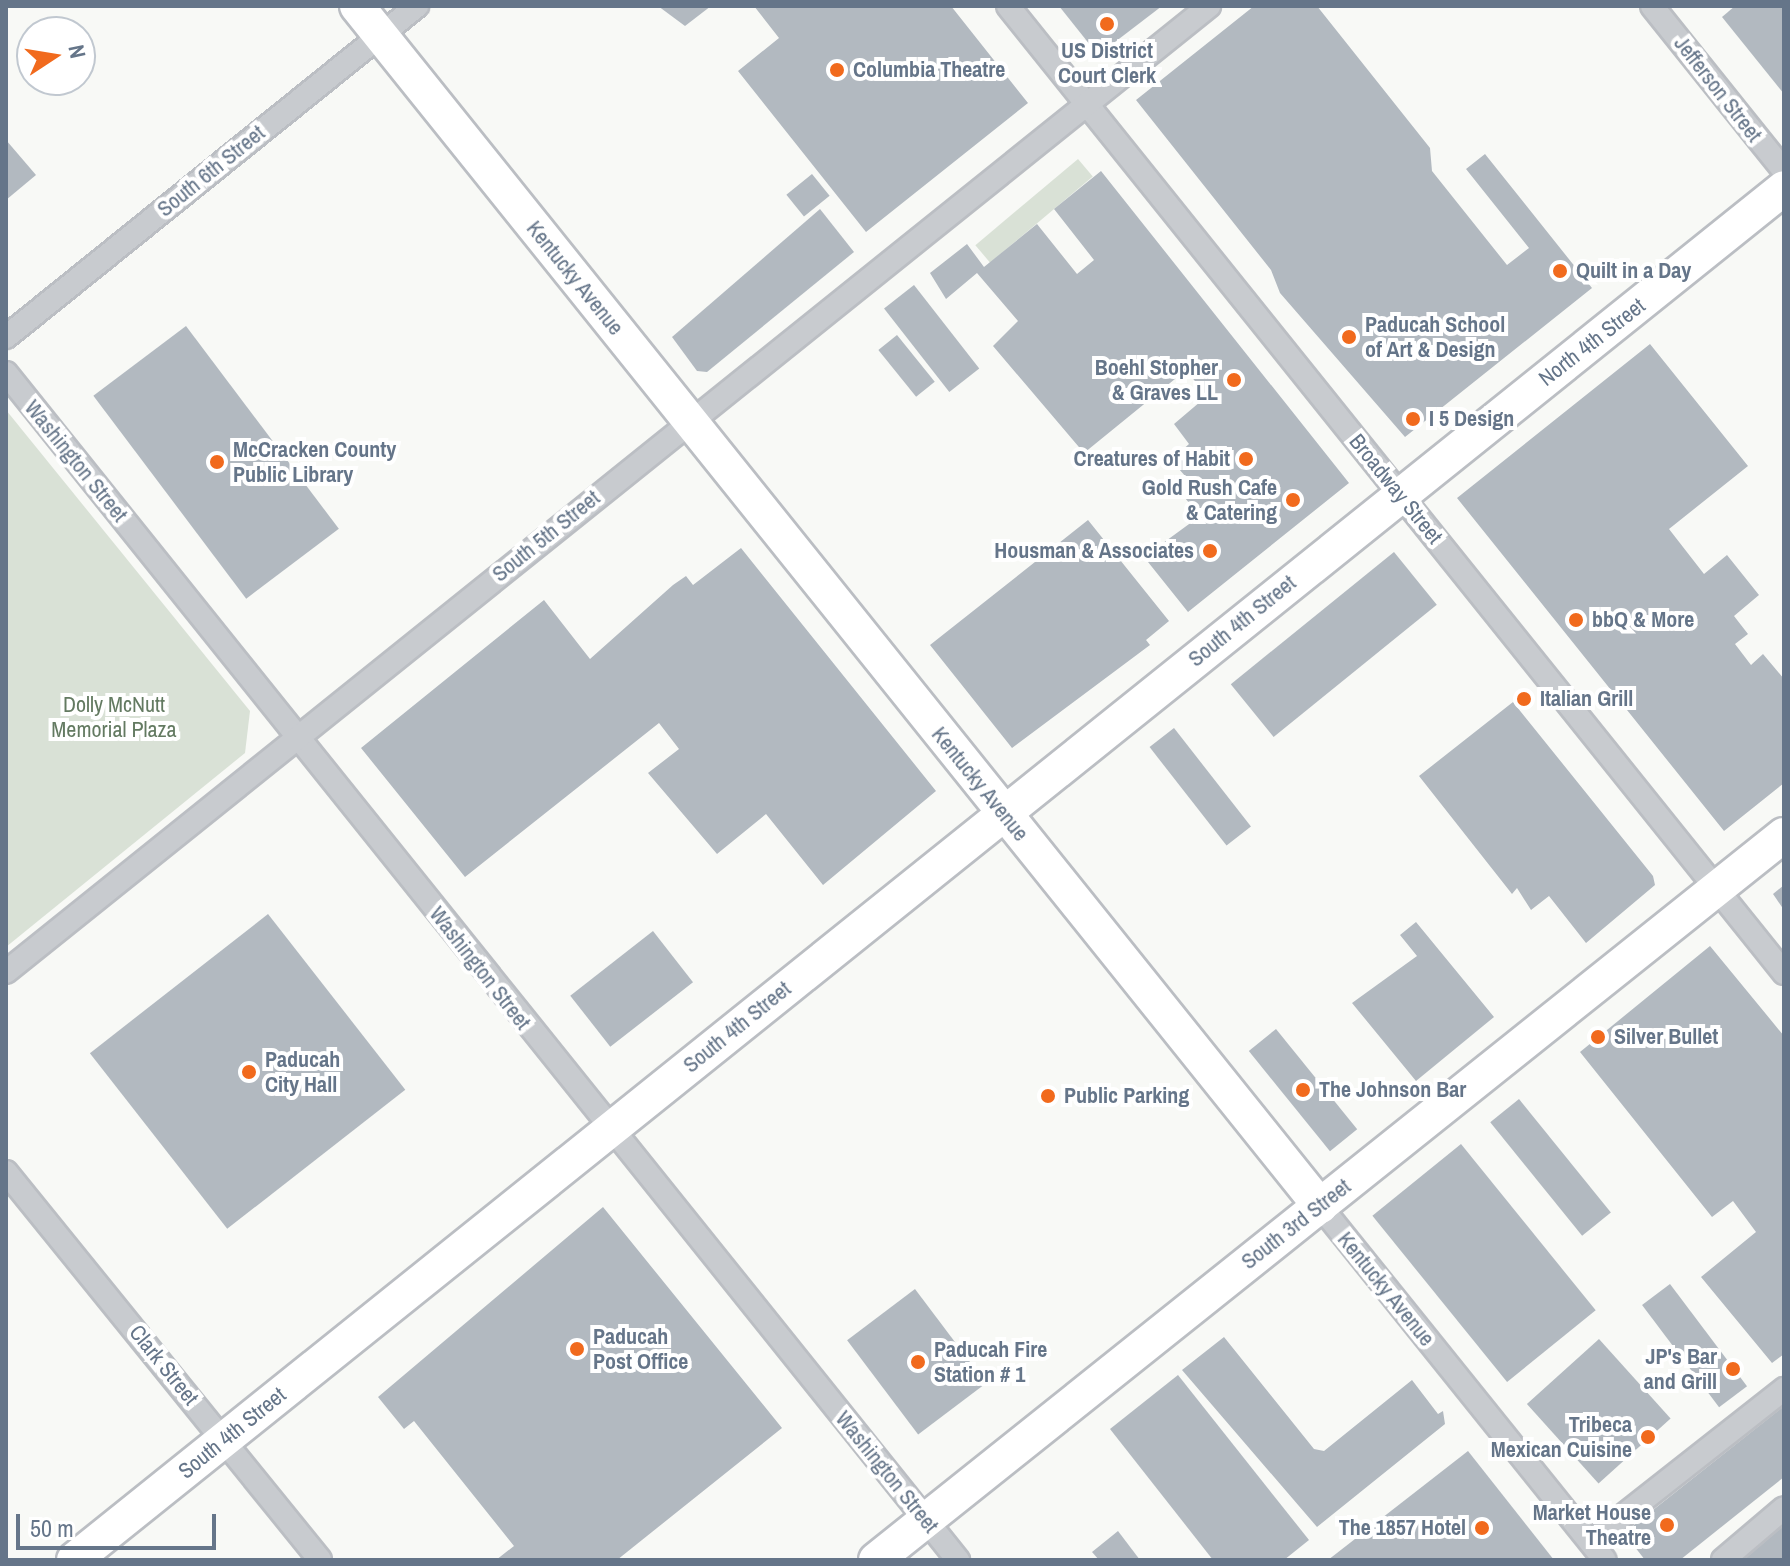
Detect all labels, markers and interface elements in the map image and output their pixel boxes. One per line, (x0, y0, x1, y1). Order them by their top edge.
marker: US District Court Clerk (1098, 15, 1116, 33)
north arrow (16, 16, 96, 96)
street label: Jefferson Street (1668, 31, 1768, 147)
place label: US District Court Clerk (1058, 37, 1156, 88)
text: N (61, 42, 94, 61)
place label: Columbia Theatre (853, 57, 1005, 83)
marker: Columbia Theatre (828, 61, 846, 79)
street label: South 6th Street (152, 120, 270, 222)
street label: Kentucky Avenue (521, 215, 629, 341)
place label: Quilt in a Day (1576, 258, 1691, 284)
marker: Quilt in a Day (1551, 262, 1569, 280)
street label: North 4th Street (1534, 292, 1650, 392)
place label: Paducah School of Art & Design (1365, 311, 1505, 362)
marker: Paducah School of Art & Design (1340, 328, 1358, 346)
place label: Boehl Stopher & Graves LL (1095, 354, 1218, 406)
marker: Boehl Stopher & Graves LL (1225, 371, 1243, 389)
street label: Washington Street (19, 395, 133, 527)
place label: I 5 Design (1429, 406, 1514, 432)
marker: I 5 Design (1404, 410, 1422, 428)
street label: Broadway Street (1344, 429, 1448, 549)
place label: McCracken County Public Library (233, 436, 396, 488)
place label: Creatures of Habit (1074, 446, 1230, 472)
marker: Creatures of Habit (1237, 450, 1255, 468)
marker: McCracken County Public Library (208, 453, 226, 471)
place label: Gold Rush Cafe & Catering (1142, 474, 1277, 526)
street label: South 5th Street (487, 485, 605, 587)
marker: Gold Rush Cafe & Catering (1284, 491, 1302, 509)
place label: Housman & Associates (993, 538, 1194, 564)
marker: Housman & Associates (1201, 542, 1219, 560)
street label: South 4th Street (1183, 570, 1301, 672)
place label: bbQ & More (1592, 607, 1694, 633)
marker: bbQ & More (1567, 611, 1585, 629)
place label: Italian Grill (1540, 686, 1633, 712)
marker: Italian Grill (1515, 690, 1533, 708)
park label: Dolly McNutt Memorial Plaza (51, 691, 177, 742)
street label: Kentucky Avenue (926, 721, 1034, 847)
street label: Washington Street (424, 901, 536, 1035)
street label: South 4th Street (678, 976, 796, 1078)
place label: Silver Bullet (1614, 1024, 1718, 1050)
marker: Silver Bullet (1589, 1028, 1607, 1046)
place label: Paducah City Hall (265, 1046, 340, 1098)
marker: Paducah City Hall (240, 1063, 258, 1081)
place label: The Johnson Bar (1319, 1077, 1466, 1103)
marker: The Johnson Bar (1294, 1081, 1312, 1099)
place label: Public Parking (1064, 1083, 1189, 1109)
marker: Public Parking (1039, 1087, 1057, 1105)
street label: South 3rd Street (1236, 1173, 1356, 1275)
street label: Kentucky Avenue (1332, 1226, 1440, 1352)
street label: Clark Street (124, 1320, 204, 1410)
place label: Paducah Post Office (593, 1323, 688, 1374)
place label: Paducah Fire Station # 1 (934, 1336, 1047, 1388)
marker: Paducah Post Office (568, 1340, 586, 1358)
place label: JP's Bar and Grill (1644, 1343, 1717, 1394)
marker: Paducah Fire Station # 1 (909, 1353, 927, 1371)
marker: JP's Bar and Grill (1724, 1360, 1742, 1378)
street label: South 4th Street (173, 1382, 291, 1484)
street label: Washington Street (830, 1406, 944, 1538)
place label: Tribeca Mexican Cuisine (1491, 1411, 1632, 1462)
marker: Tribeca Mexican Cuisine (1639, 1428, 1657, 1446)
scale bar (20, 1498, 220, 1548)
place label: Market House Theatre (1533, 1499, 1651, 1550)
text: 50 m (30, 1512, 74, 1544)
place label: The 1857 Hotel (1339, 1515, 1466, 1541)
marker: Market House Theatre (1658, 1516, 1676, 1534)
marker: The 1857 Hotel (1473, 1519, 1491, 1537)

